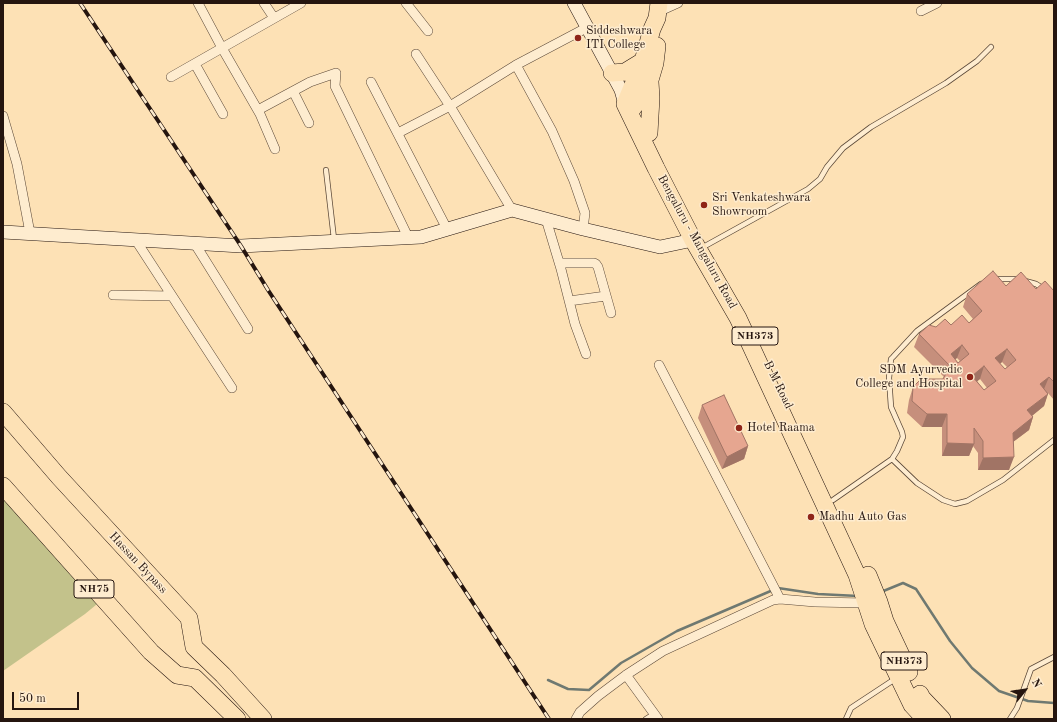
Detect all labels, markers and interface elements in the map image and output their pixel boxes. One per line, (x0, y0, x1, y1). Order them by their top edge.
place label: Siddeshwara ITI College (586, 24, 652, 52)
marker: Siddeshwara ITI College (573, 33, 583, 43)
street label: Bengaluru - Mangaluru Road (654, 173, 740, 311)
place label: Sri Venkateshwara Showroom (712, 191, 810, 219)
marker: Sri Venkateshwara Showroom (699, 200, 709, 210)
road number: NH373 (732, 327, 778, 345)
street label: B M Road (760, 359, 796, 411)
place label: SDM Ayurvedic College and Hospital (855, 363, 962, 391)
marker: SDM Ayurvedic College and Hospital (965, 372, 975, 382)
place label: Hotel Raama (747, 421, 815, 435)
marker: Hotel Raama (734, 423, 744, 433)
place label: Madhu Auto Gas (819, 510, 906, 524)
marker: Madhu Auto Gas (806, 512, 816, 522)
street label: Hassan Bypass (106, 529, 170, 597)
road number: NH75 (74, 580, 114, 598)
road number: NH373 (881, 652, 927, 670)
north arrow (1005, 670, 1045, 710)
text: N (1029, 677, 1043, 690)
scale bar (14, 684, 81, 710)
text: 50 m (19, 693, 46, 705)

